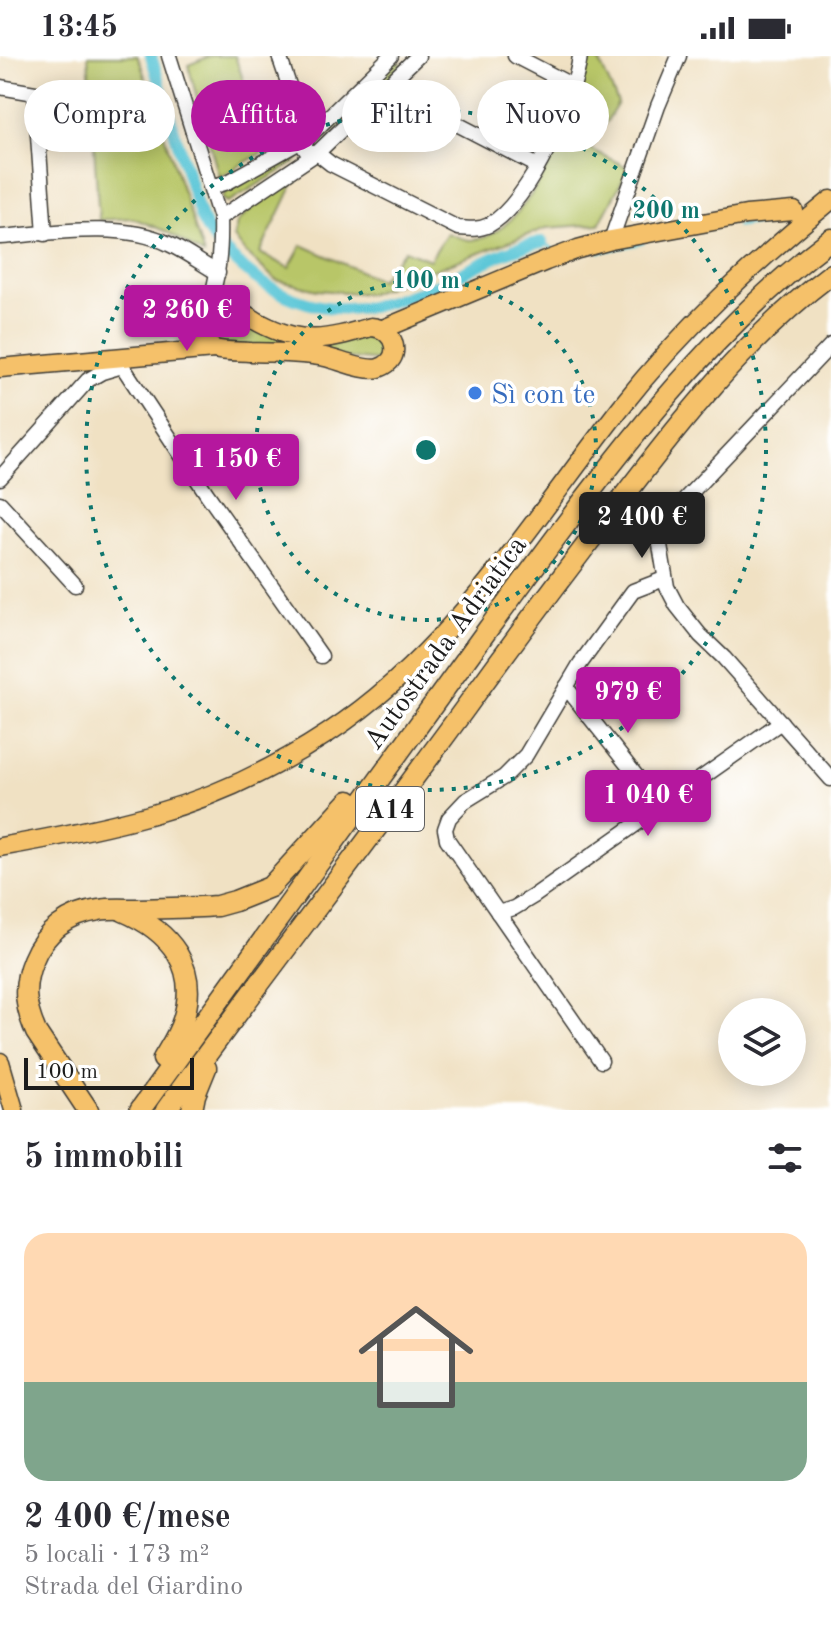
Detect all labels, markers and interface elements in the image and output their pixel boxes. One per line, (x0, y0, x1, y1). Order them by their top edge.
text: 13:45 (40, 13, 118, 43)
chip: Compra (24, 80, 175, 152)
chip: Affitta (191, 80, 326, 152)
chip: Filtri (342, 80, 461, 152)
chip: Nuovo (477, 80, 609, 152)
text: 200 m (632, 200, 700, 224)
text: 100 m (392, 270, 460, 294)
pin: 2 260 € (113, 285, 261, 353)
text: 2 260 € (142, 298, 232, 324)
place label: Sì con te (491, 382, 596, 410)
marker: Sì con te (466, 384, 484, 402)
pin: 1 150 € (162, 434, 310, 502)
centre of rings (412, 436, 440, 464)
text: 1 150 € (191, 447, 281, 473)
pin: 2 400 € (568, 492, 716, 560)
text: 2 400 € (597, 505, 687, 531)
street label: Autostrada Adriatica (360, 532, 533, 755)
pin: 979 € (572, 667, 684, 735)
text: 979 € (594, 680, 662, 706)
pin: 1 040 € (574, 770, 722, 838)
text: 1 040 € (603, 783, 693, 809)
road number: A14 (356, 787, 424, 831)
map controls (718, 998, 806, 1086)
button: layers (718, 998, 806, 1086)
scale bar (24, 1054, 194, 1090)
text: 100 m (36, 1061, 98, 1083)
icon: filters (763, 1136, 807, 1180)
text: 5 immobili (24, 1141, 183, 1175)
icon: home (344, 1285, 488, 1429)
text: 2 400 €/mese (24, 1501, 231, 1535)
text: 5 locali · 173 m² (24, 1542, 209, 1568)
text: Strada del Giardino (24, 1574, 243, 1600)

